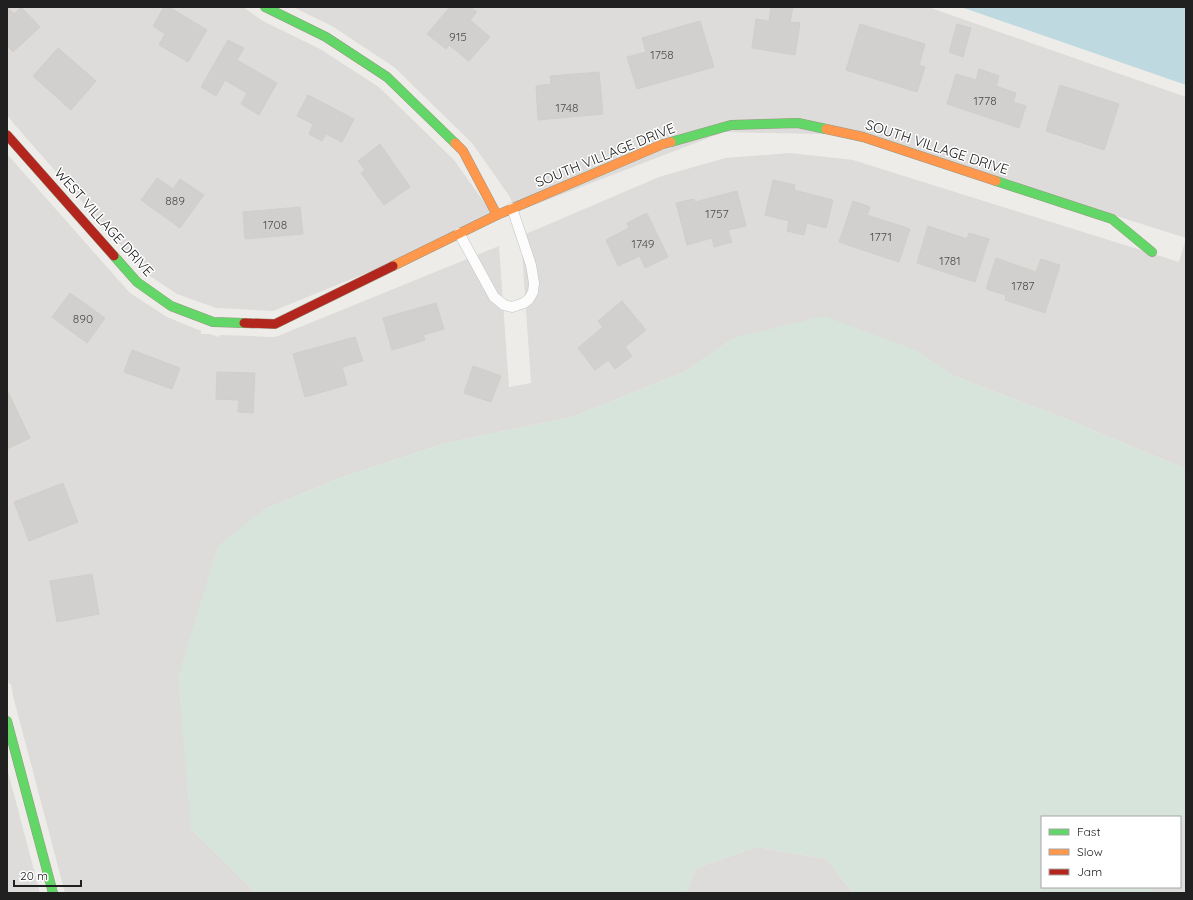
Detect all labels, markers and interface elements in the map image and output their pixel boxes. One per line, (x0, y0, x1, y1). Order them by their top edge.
house number: 915 (449, 29, 467, 44)
house number: 1758 (650, 47, 674, 62)
house number: 1778 (973, 93, 997, 108)
house number: 1748 (556, 100, 578, 115)
street label: SOUTH VILLAGE DRIVE (863, 115, 1011, 179)
street label: SOUTH VILLAGE DRIVE (532, 119, 678, 191)
street label: WEST VILLAGE DRIVE (50, 164, 158, 280)
house number: 889 (165, 193, 185, 208)
house number: 1757 (705, 206, 729, 221)
house number: 1708 (263, 217, 287, 232)
house number: 1771 (870, 229, 892, 244)
house number: 1749 (632, 236, 655, 251)
house number: 1781 (939, 253, 961, 268)
house number: 1787 (1012, 278, 1034, 293)
house number: 890 (73, 311, 93, 326)
legend (1041, 816, 1181, 888)
text: Fast (1077, 824, 1101, 839)
text: Slow (1077, 844, 1103, 859)
scale bar (14, 862, 81, 888)
text: Jam (1077, 864, 1102, 879)
text: 20 m (20, 868, 48, 883)

